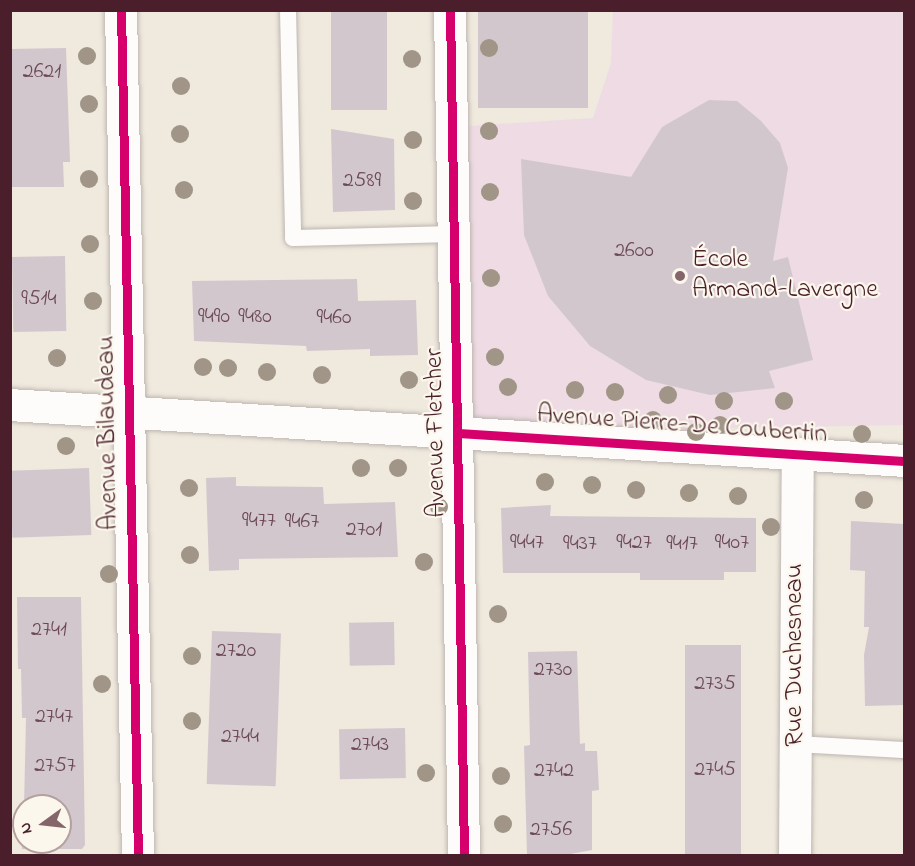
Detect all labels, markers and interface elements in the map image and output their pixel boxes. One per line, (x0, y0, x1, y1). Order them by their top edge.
house number: 2621 (23, 60, 61, 86)
house number: 2589 (343, 169, 381, 195)
house number: 2600 (614, 239, 654, 265)
place label: École Armand-Lavergne (692, 245, 878, 306)
marker: École Armand-Lavergne (673, 269, 687, 283)
house number: 9514 (21, 287, 57, 313)
house number: 9490 (198, 305, 230, 331)
house number: 9480 (238, 305, 272, 331)
house number: 9460 (317, 306, 351, 332)
street label: Avenue Bilaudeau (92, 335, 126, 531)
street label: Avenue Fletcher (420, 348, 454, 518)
street label: Avenue Pierre-De Coubertin (536, 400, 828, 452)
house number: 9477 (242, 509, 276, 535)
house number: 9467 (285, 510, 319, 536)
house number: 2701 (346, 518, 382, 544)
house number: 9447 (510, 531, 544, 557)
house number: 9427 (616, 531, 652, 557)
house number: 9407 (715, 531, 749, 557)
house number: 9437 (563, 532, 597, 558)
house number: 9417 (666, 532, 698, 558)
street label: Rue Duchesneau (780, 563, 812, 747)
house number: 2741 (31, 618, 67, 644)
house number: 2720 (216, 639, 256, 665)
house number: 2730 (534, 658, 572, 684)
house number: 2735 (694, 672, 736, 698)
house number: 2747 (35, 705, 73, 731)
house number: 2744 (221, 725, 259, 751)
house number: 2743 (351, 733, 389, 759)
house number: 2757 (34, 754, 76, 780)
house number: 2745 (694, 758, 736, 784)
house number: 2742 (534, 759, 574, 785)
north arrow (12, 794, 72, 854)
house number: 2756 (530, 818, 572, 844)
text: N (14, 820, 40, 836)

